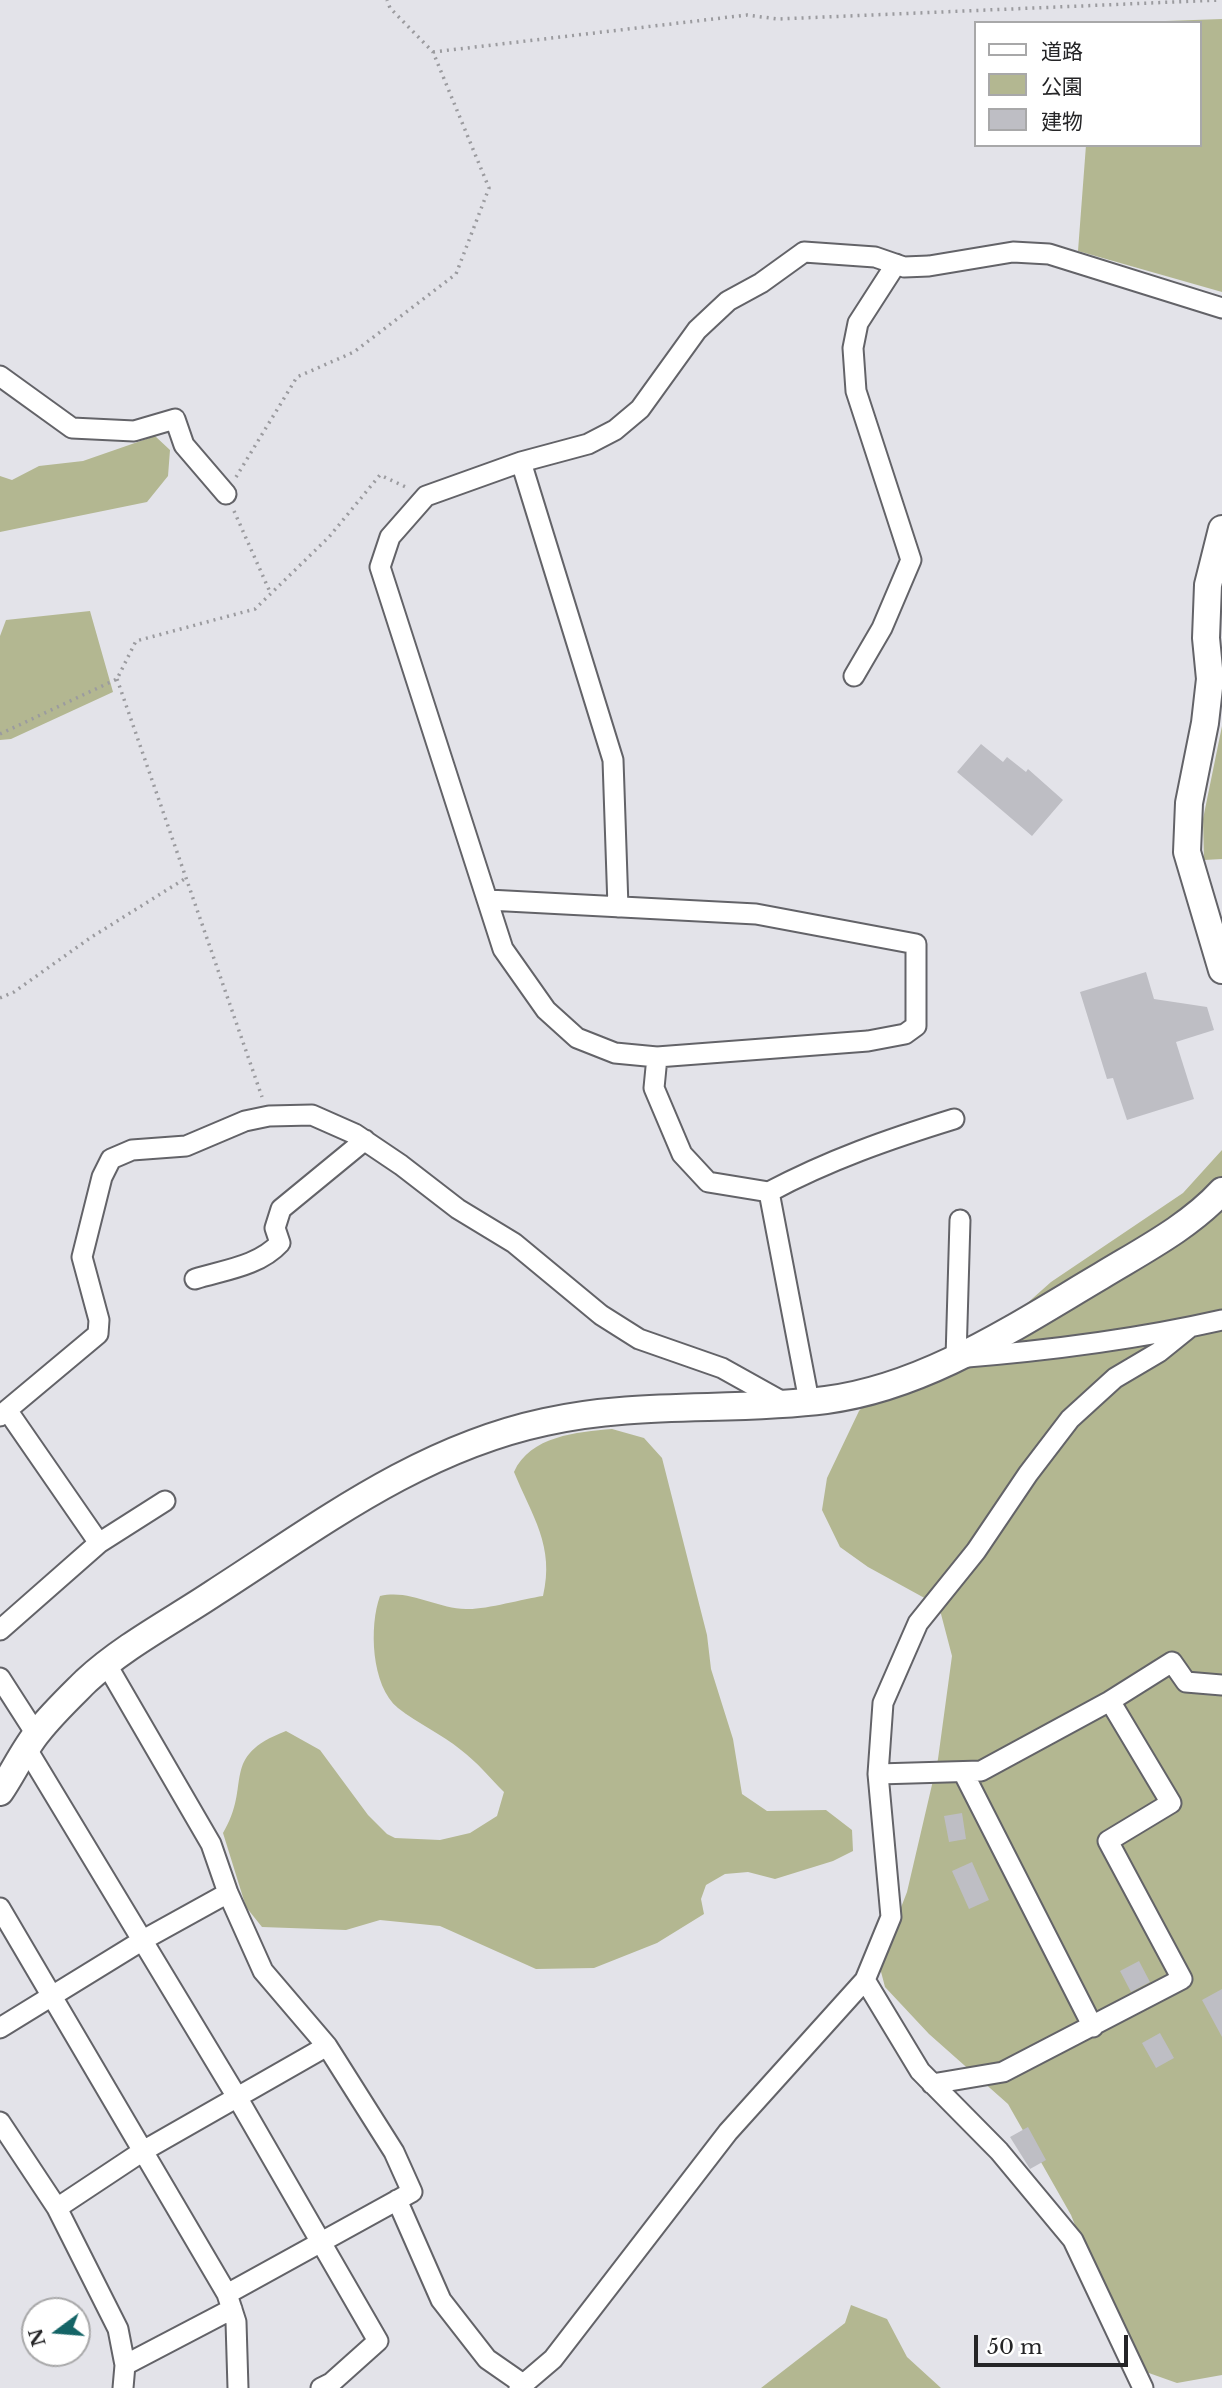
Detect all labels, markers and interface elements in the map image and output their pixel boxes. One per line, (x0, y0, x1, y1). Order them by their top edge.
legend (974, 21, 1201, 147)
text: 道路 (1041, 39, 1083, 65)
text: 公園 (1041, 74, 1083, 100)
text: 建物 (1041, 109, 1083, 135)
north arrow (21, 2297, 91, 2367)
scale bar (977, 2322, 1131, 2366)
text: N (24, 2326, 51, 2349)
text: 50 m (987, 2334, 1042, 2360)

